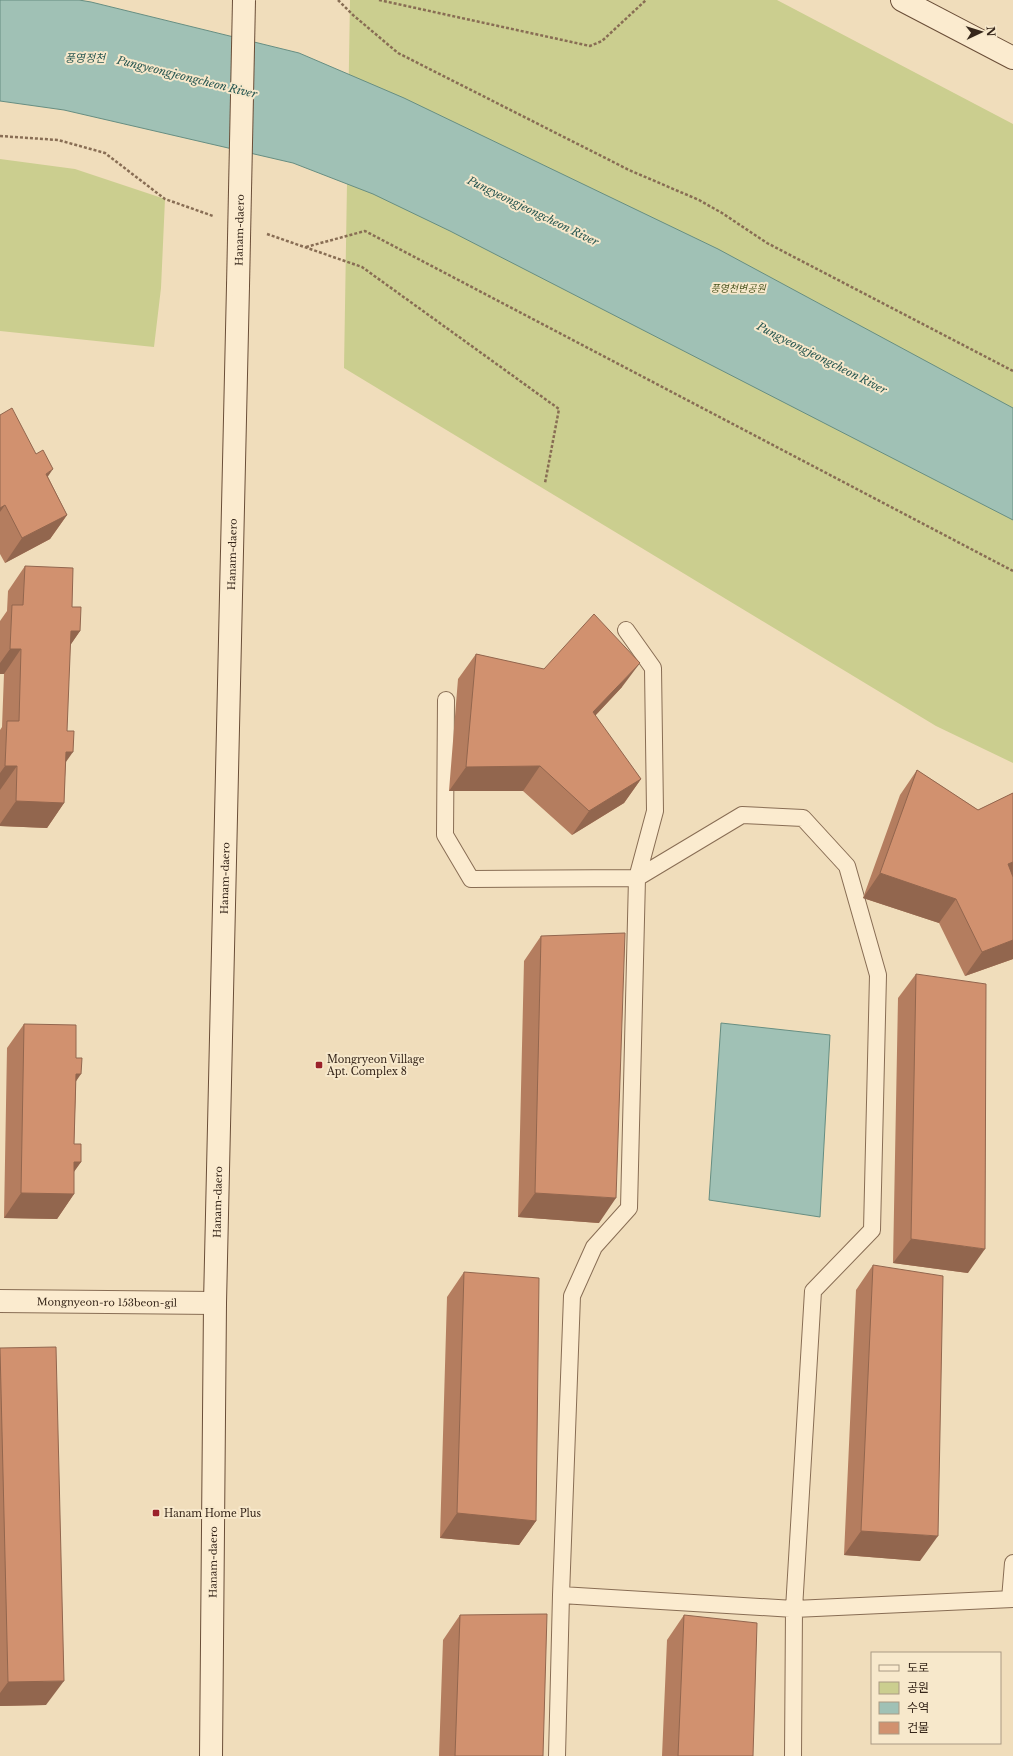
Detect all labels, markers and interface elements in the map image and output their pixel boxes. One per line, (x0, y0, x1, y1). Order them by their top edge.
north arrow (961, 12, 1001, 52)
text: N (984, 26, 998, 38)
water label: 풍영정천 (65, 51, 107, 65)
water label: Pungyeongjeongcheon River (114, 53, 259, 101)
water label: Pungyeongjeongcheon River (464, 173, 602, 249)
street label: Hanam-daero (232, 194, 247, 266)
park label: 풍영천변공원 (710, 282, 766, 295)
water label: Pungyeongjeongcheon River (754, 319, 890, 397)
street label: Hanam-daero (225, 518, 240, 590)
street label: Hanam-daero (218, 842, 232, 914)
place label: Mongryeon Village Apt. Complex 8 (326, 1053, 425, 1078)
marker: Mongryeon Village Apt. Complex 8 (314, 1060, 324, 1070)
street label: Hanam-daero (210, 1166, 225, 1238)
street label: Mongnyeon-ro 153beon-gil (37, 1295, 177, 1310)
place label: Hanam Home Plus (164, 1507, 261, 1520)
marker: Hanam Home Plus (151, 1508, 161, 1518)
street label: Hanam-daero (206, 1526, 220, 1598)
legend (871, 1652, 1001, 1744)
text: 도로 (907, 1660, 929, 1675)
text: 공원 (907, 1680, 929, 1695)
text: 수역 (907, 1700, 929, 1715)
text: 건물 (907, 1720, 929, 1735)

